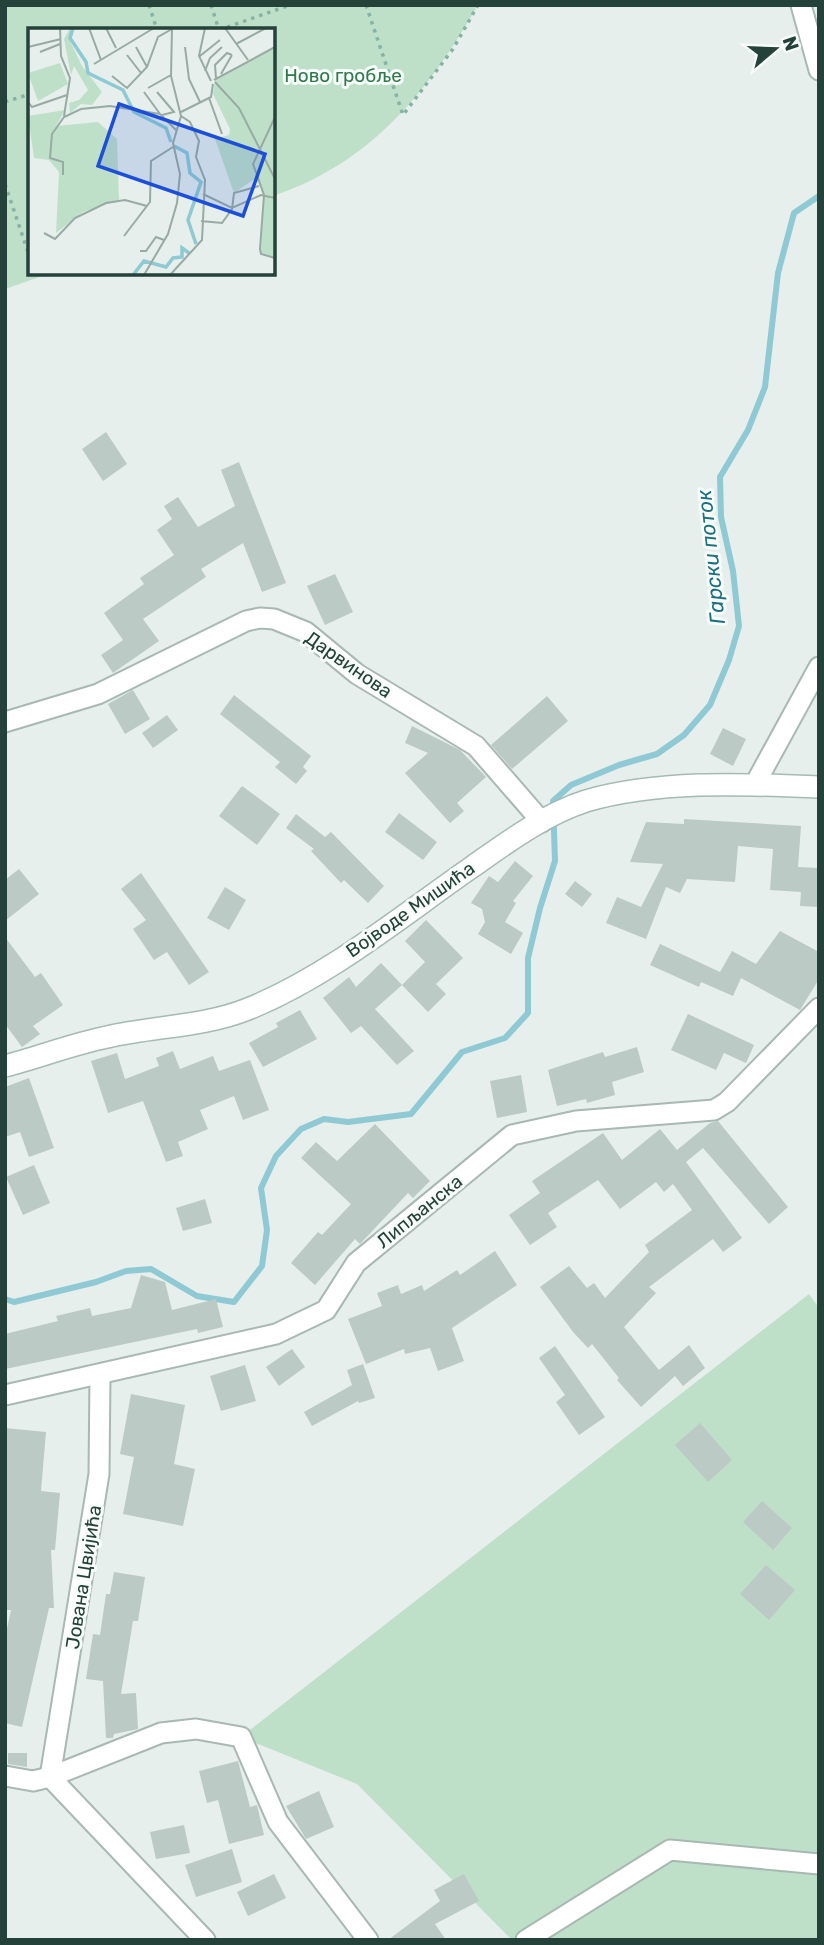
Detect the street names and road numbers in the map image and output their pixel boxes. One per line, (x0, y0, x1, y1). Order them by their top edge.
street label: Дарвинова (301, 626, 397, 703)
street label: Војводе Мишића (341, 856, 479, 962)
street label: Липљанска (372, 1170, 467, 1253)
street label: Јована Цвијића (61, 1503, 106, 1651)

